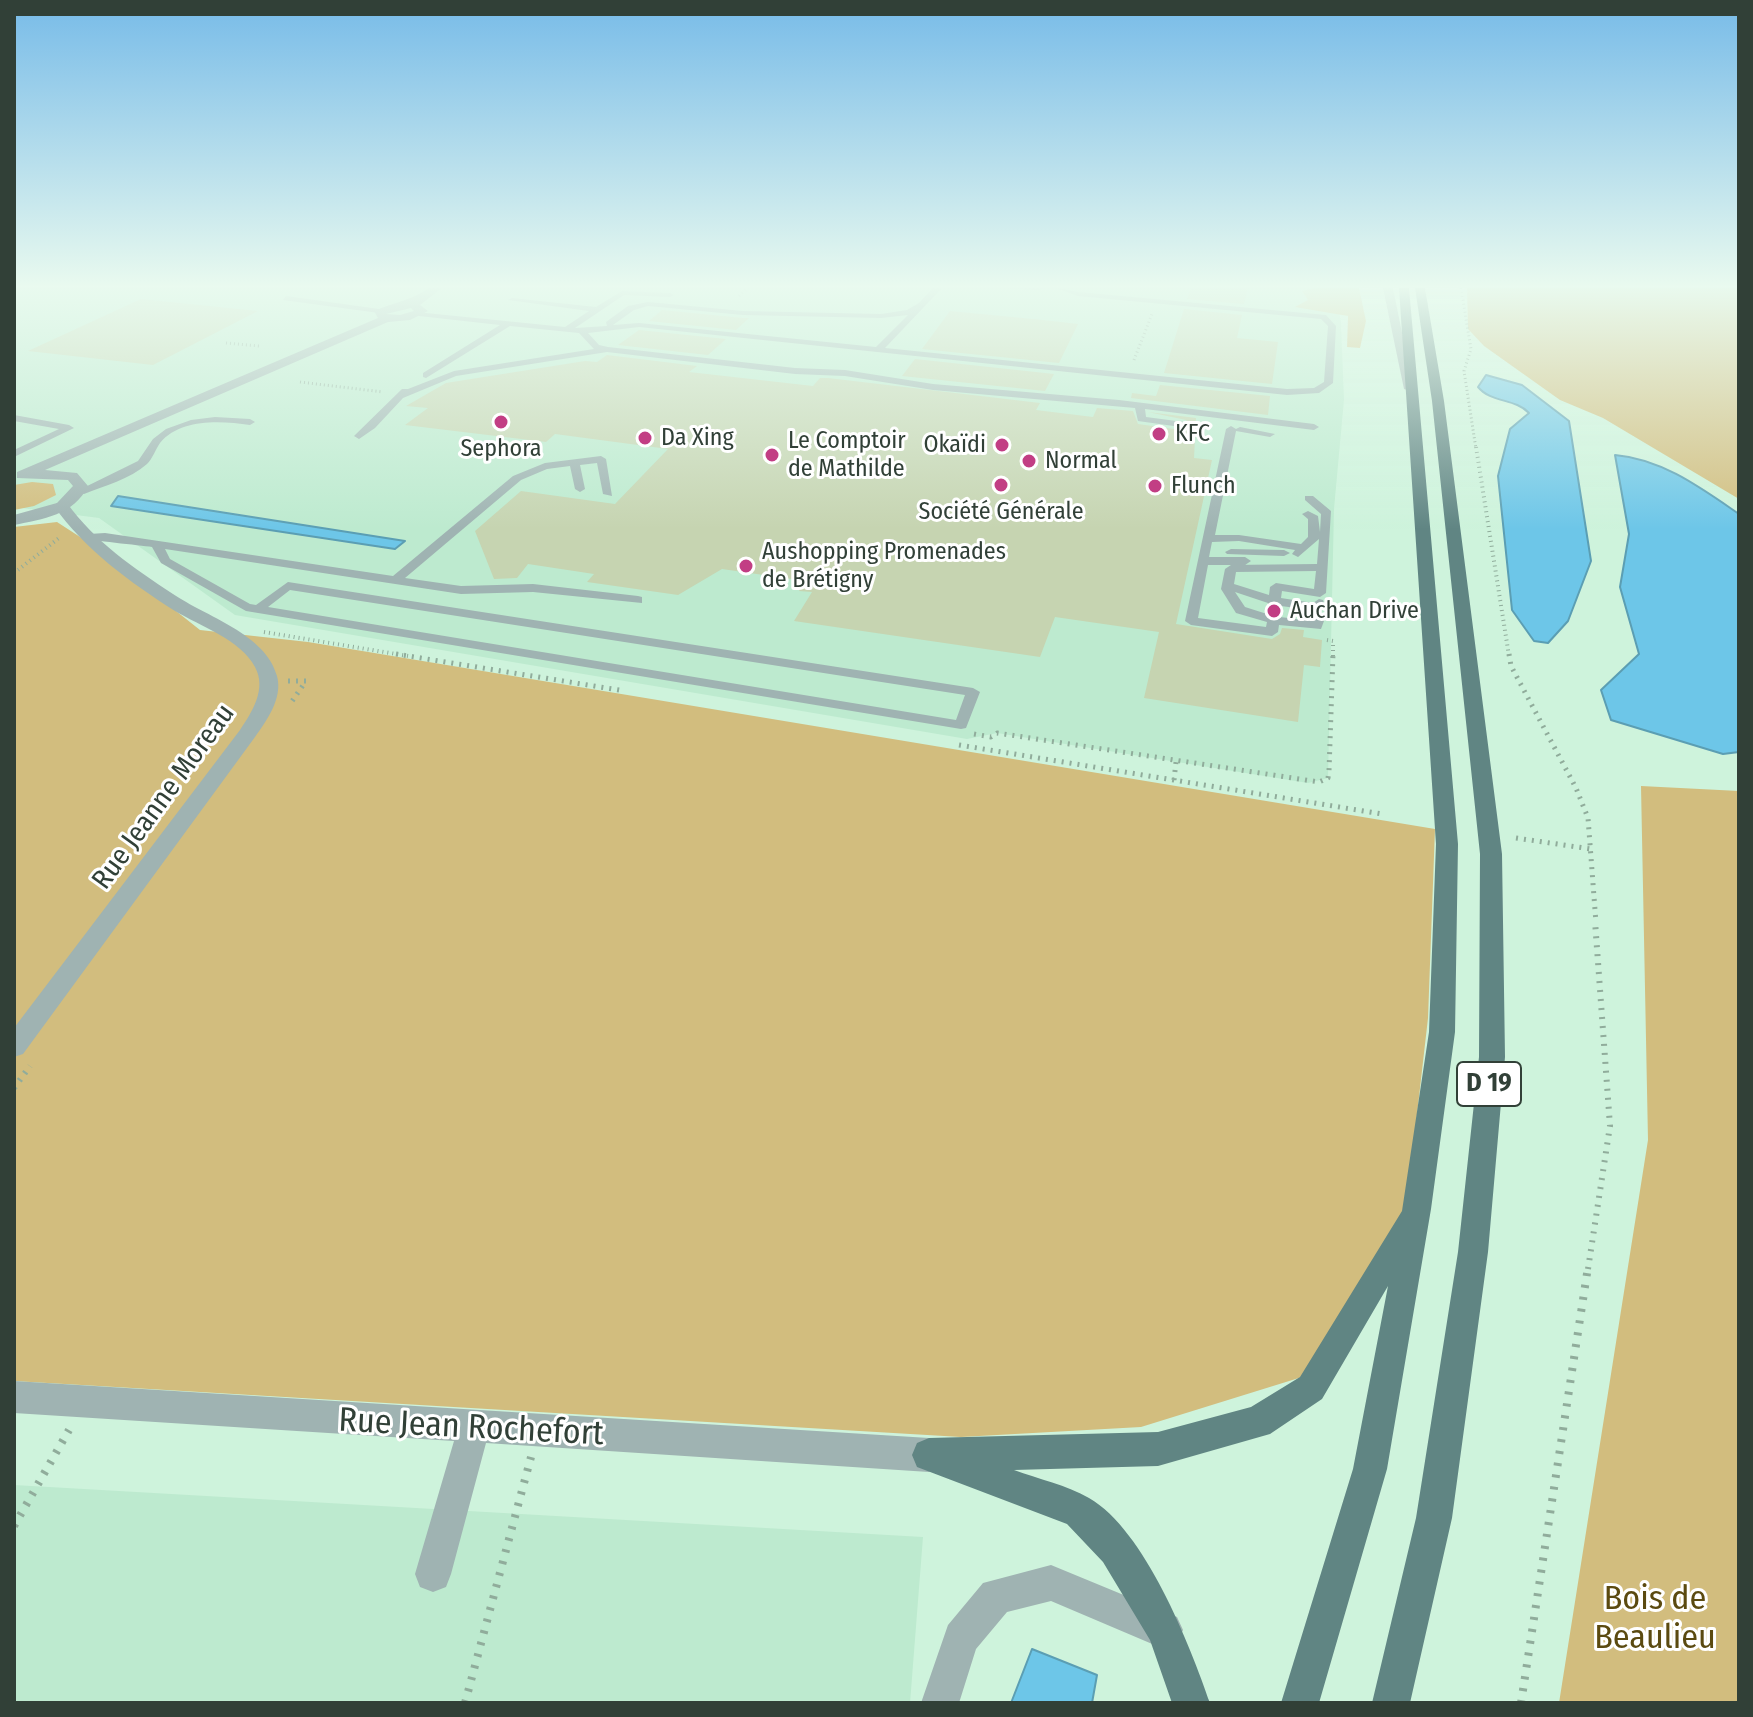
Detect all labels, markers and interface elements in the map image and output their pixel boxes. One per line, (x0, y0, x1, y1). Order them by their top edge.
marker: Sephora (492, 413, 510, 431)
place label: KFC (1175, 420, 1210, 448)
place label: Da Xing (661, 424, 734, 452)
marker: KFC (1150, 425, 1168, 443)
place label: Le Comptoir de Mathilde (788, 427, 906, 483)
marker: Da Xing (636, 429, 654, 447)
place label: Okaïdi (923, 431, 986, 459)
place label: Sephora (460, 435, 542, 463)
marker: Okaïdi (993, 436, 1011, 454)
marker: Le Comptoir de Mathilde (763, 446, 781, 464)
place label: Normal (1045, 447, 1117, 475)
marker: Normal (1020, 452, 1038, 470)
place label: Flunch (1171, 472, 1236, 500)
marker: Société Générale (992, 476, 1010, 494)
marker: Flunch (1146, 477, 1164, 495)
place label: Société Générale (918, 498, 1084, 526)
place label: Aushopping Promenades de Brétigny (762, 538, 1006, 594)
marker: Aushopping Promenades de Brétigny (737, 557, 755, 575)
place label: Auchan Drive (1290, 597, 1419, 625)
marker: Auchan Drive (1265, 602, 1283, 620)
street label: Rue Jeanne Moreau (86, 698, 242, 896)
road number: D 19 (1457, 1062, 1521, 1106)
street label: Rue Jean Rochefort (337, 1401, 605, 1455)
park label: Bois de Beaulieu (1594, 1580, 1716, 1660)

